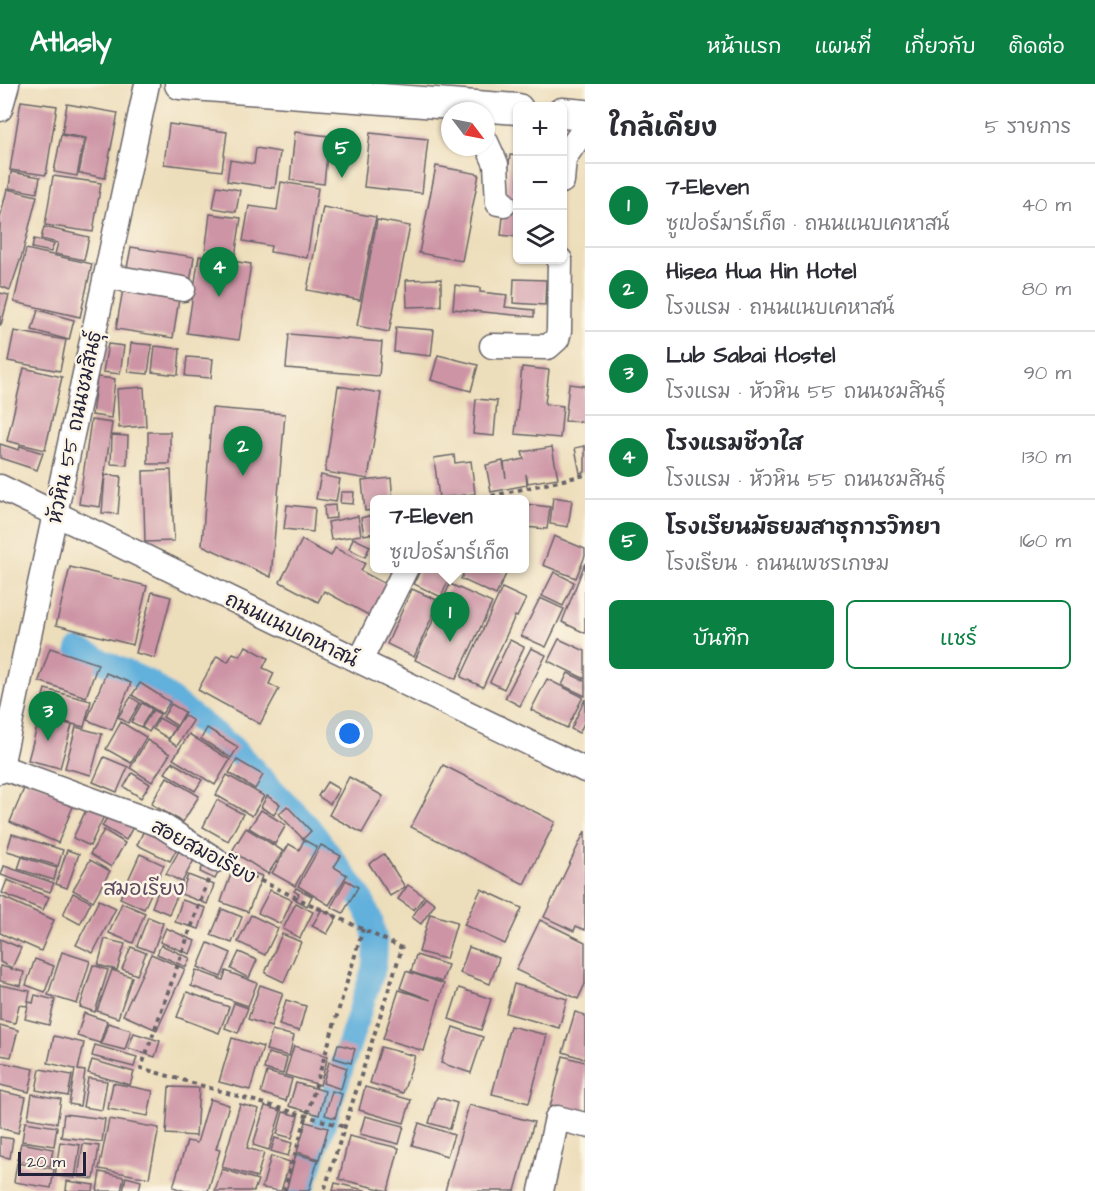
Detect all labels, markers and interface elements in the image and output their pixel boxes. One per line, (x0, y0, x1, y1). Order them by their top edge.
text: Atlasly (30, 23, 112, 62)
text: หน้าแรก (707, 32, 782, 61)
text: แผนที่ (815, 32, 871, 61)
text: เกี่ยวกับ (904, 32, 976, 61)
text: ติดต่อ (1009, 32, 1065, 61)
north arrow (441, 102, 495, 156)
map controls (513, 102, 567, 264)
button: + (513, 102, 567, 156)
text: ใกล้เคียง (609, 110, 717, 146)
text: 5 รายการ (985, 113, 1071, 141)
pin: 5 (322, 128, 362, 178)
button: − (513, 156, 567, 210)
text: 7-Eleven (666, 172, 749, 203)
text: 1 (627, 191, 630, 219)
text: 40 m (1021, 191, 1071, 219)
button: layers (513, 210, 567, 264)
text: ซูเปอร์มาร์เก็ต · ถนนแนบเคหาสน์ (666, 210, 950, 238)
pin: 4 (200, 248, 238, 297)
text: Hisea Hua Hin Hotel (666, 256, 857, 287)
text: 2 (623, 275, 634, 303)
text: 80 m (1022, 275, 1071, 303)
text: โรงแรม · ถนนแนบเคหาสน์ (666, 294, 895, 322)
street label: หัวหิน 55 ถนนชมสินธุ์ (41, 328, 110, 526)
text: Lub Sabai Hostel (666, 340, 836, 371)
text: 3 (623, 359, 634, 387)
text: 90 m (1023, 359, 1071, 387)
text: โรงแรม · หัวหิน 55 ถนนชมสินธุ์ (666, 378, 946, 406)
pin: 2 (224, 426, 262, 476)
text: โรงแรมชีวาใส (666, 428, 803, 459)
text: 4 (622, 443, 635, 471)
text: 130 m (1022, 443, 1071, 471)
text: โรงแรม · หัวหิน 55 ถนนชมสินธุ์ (666, 466, 946, 494)
popup (370, 495, 529, 573)
text: 7-Eleven (390, 501, 473, 532)
text: โรงเรียนมัธยมสาธุการวิทยา (666, 512, 941, 543)
text: 5 (621, 527, 636, 555)
text: 160 m (1020, 527, 1071, 555)
text: ซูเปอร์มาร์เก็ต (390, 539, 509, 567)
text: โรงเรียน · ถนนเพชรเกษม (666, 550, 889, 578)
street label: ถนนแนบเคหาสน์ (220, 586, 363, 674)
pin: 1 (430, 592, 470, 642)
button: บันทึก (609, 600, 834, 669)
button: แชร์ (846, 600, 1071, 669)
pin: 3 (28, 692, 68, 741)
your location (335, 719, 364, 748)
street label: สอยสมอเรียง (146, 813, 261, 891)
district label: สมอเรียง (103, 874, 185, 903)
scale bar (18, 1149, 86, 1176)
text: 20 m (27, 1151, 65, 1173)

